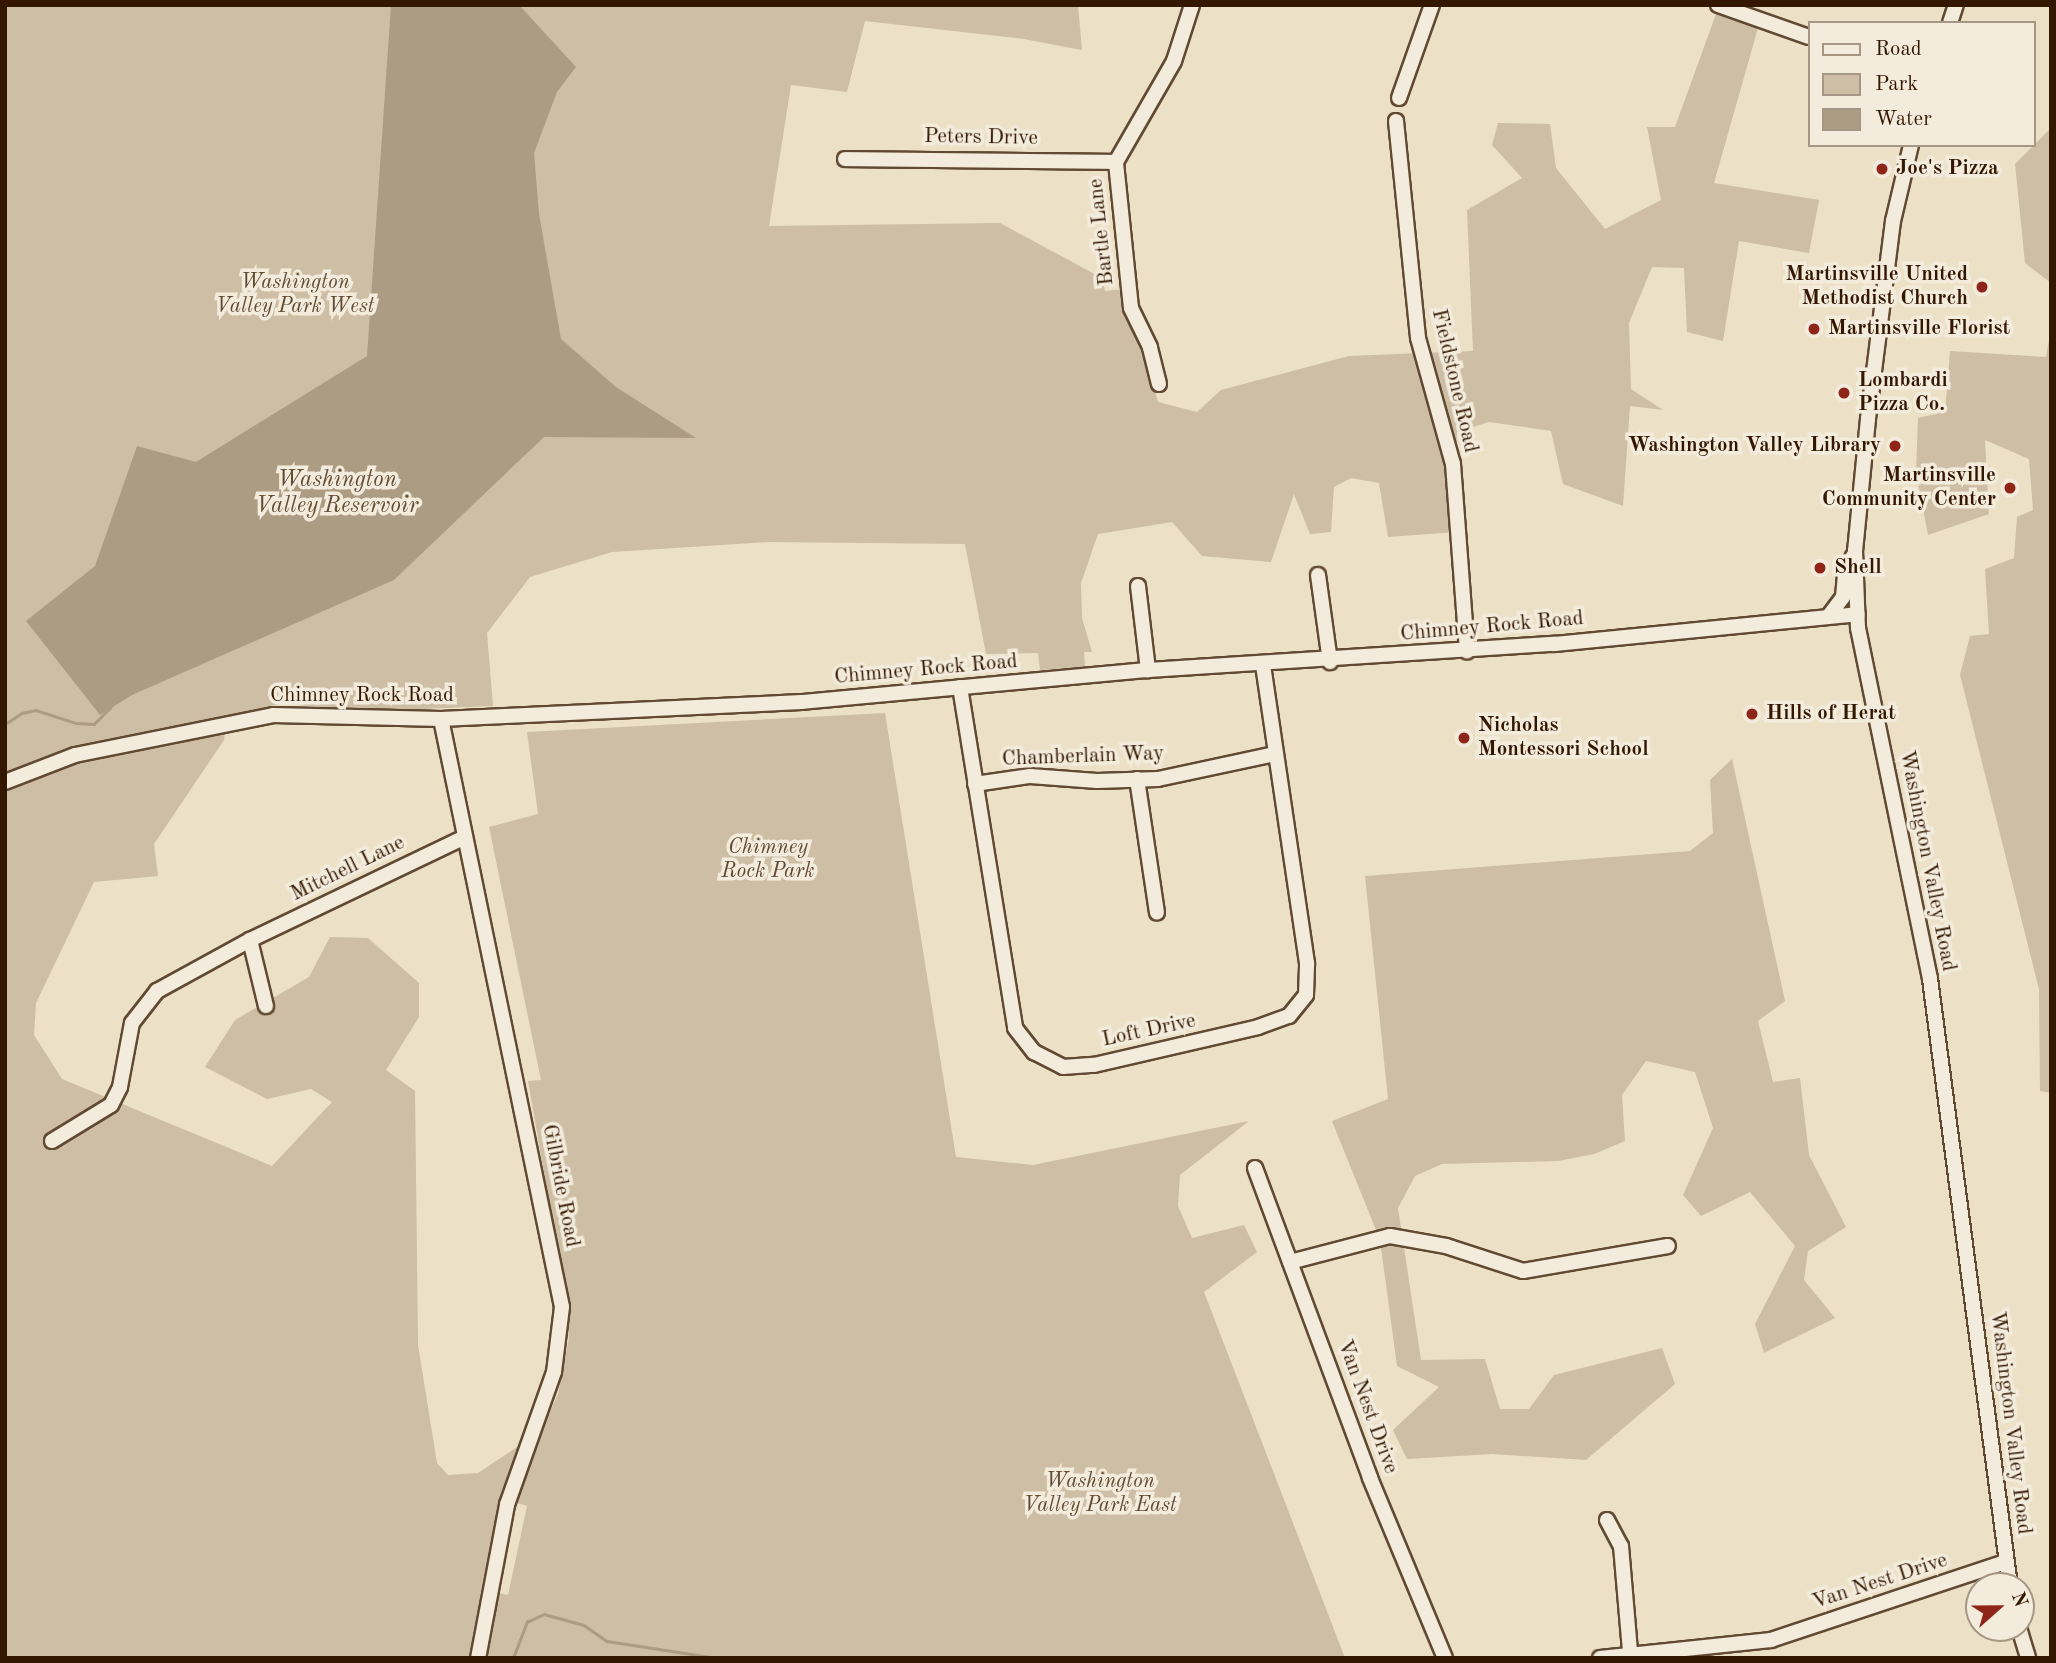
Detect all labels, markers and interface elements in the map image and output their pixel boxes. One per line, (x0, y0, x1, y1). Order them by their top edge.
legend (1808, 21, 2035, 147)
text: Road (1875, 39, 1922, 60)
text: Park (1875, 74, 1918, 95)
text: Water (1875, 109, 1932, 130)
street label: Peters Drive (924, 124, 1038, 152)
place label: Joe's Pizza (1896, 156, 1999, 182)
marker: Joe's Pizza (1874, 161, 1890, 177)
street label: Bartle Lane (1084, 177, 1120, 287)
place label: Martinsville United Methodist Church (1785, 262, 1968, 312)
park label: Washington Valley Park West (216, 270, 374, 320)
marker: Martinsville United Methodist Church (1974, 279, 1990, 295)
street label: Fieldstone Road (1425, 307, 1483, 455)
place label: Martinsville Florist (1828, 316, 2010, 342)
marker: Martinsville Florist (1806, 321, 1822, 337)
place label: Lombardi Pizza Co. (1858, 368, 1948, 418)
marker: Lombardi Pizza Co. (1836, 385, 1852, 401)
place label: Washington Valley Library (1628, 433, 1881, 459)
marker: Washington Valley Library (1887, 438, 1903, 454)
place label: Martinsville Community Center (1822, 463, 1996, 513)
water label: Washington Valley Reservoir (256, 466, 418, 520)
marker: Martinsville Community Center (2002, 480, 2018, 496)
place label: Shell (1834, 555, 1882, 581)
marker: Shell (1812, 560, 1828, 576)
street label: Chimney Rock Road (1399, 606, 1585, 648)
street label: Chimney Rock Road (833, 649, 1019, 691)
street label: Chimney Rock Road (270, 683, 454, 709)
place label: Hills of Herat (1766, 701, 1896, 727)
marker: Hills of Herat (1744, 706, 1760, 722)
place label: Nicholas Montessori School (1478, 713, 1649, 763)
marker: Nicholas Montessori School (1456, 730, 1472, 746)
street label: Chamberlain Way (1001, 742, 1165, 772)
street label: Washington Valley Road (1893, 748, 1961, 974)
street label: Mitchell Lane (287, 831, 409, 907)
park label: Chimney Rock Park (721, 835, 815, 885)
street label: Loft Drive (1100, 1009, 1198, 1053)
street label: Gilbride Road (536, 1122, 584, 1250)
street label: Washington Valley Road (1984, 1310, 2036, 1536)
street label: Van Nest Drive (1331, 1337, 1403, 1477)
park label: Washington Valley Park East (1023, 1469, 1177, 1519)
street label: Van Nest Drive (1809, 1548, 1951, 1616)
north arrow (1965, 1572, 2035, 1642)
text: N (2007, 1590, 2030, 1610)

